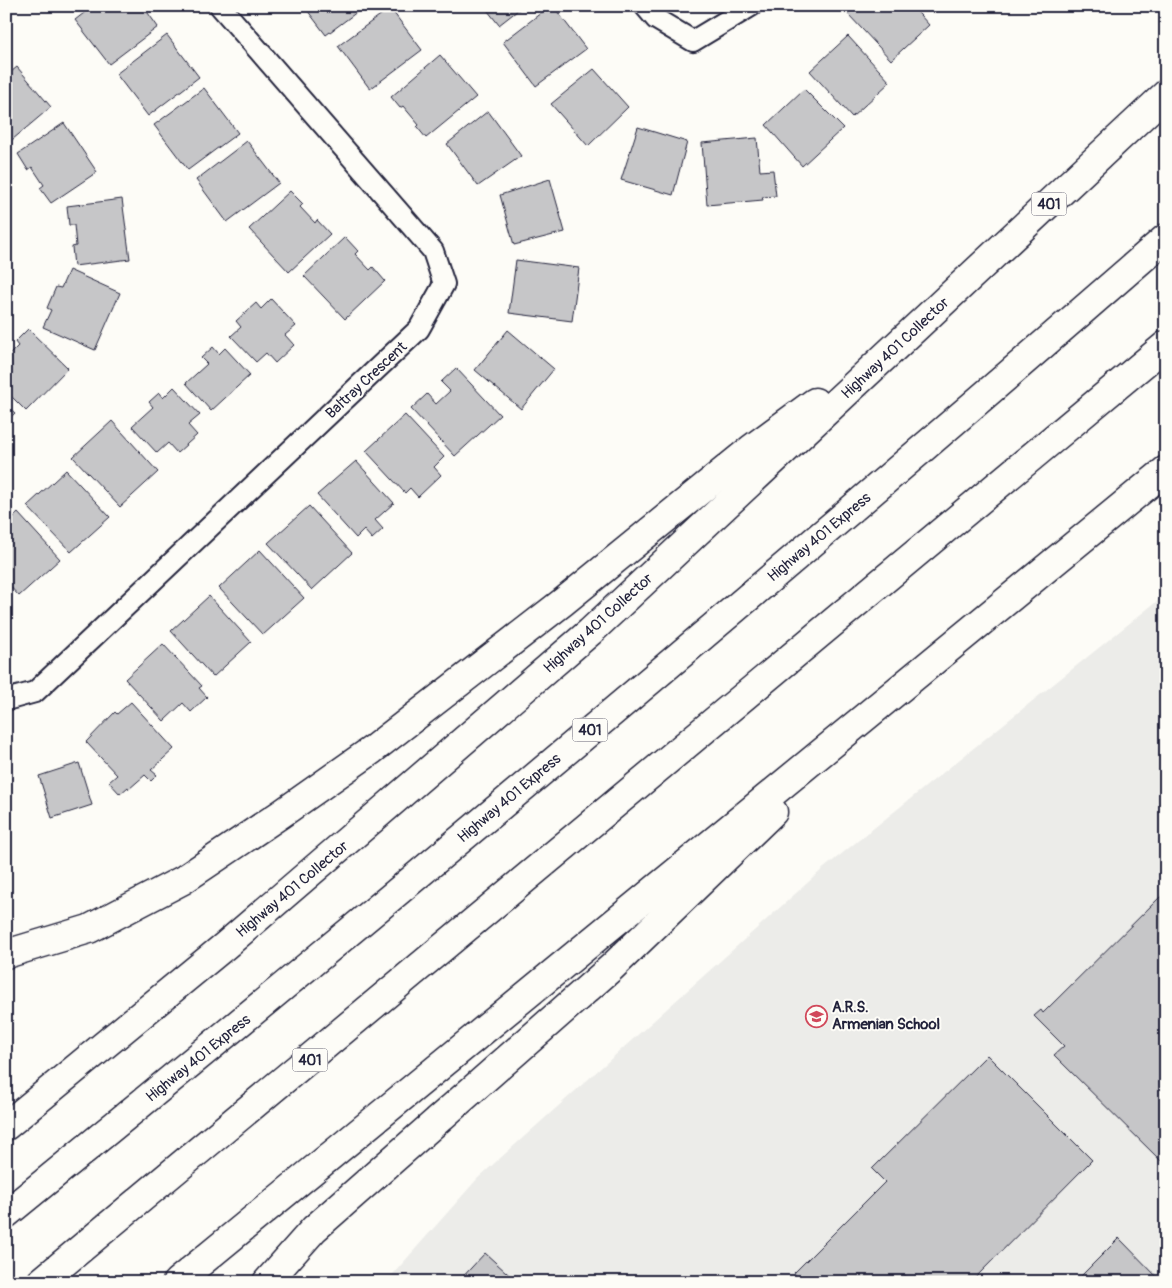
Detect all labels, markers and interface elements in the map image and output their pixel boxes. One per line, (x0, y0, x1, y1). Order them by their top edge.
road number: 401 (1032, 192, 1066, 215)
street label: Highway 401 Collector (837, 293, 954, 403)
street label: Baltray Crescent (322, 337, 412, 423)
street label: Highway 401 Express (764, 488, 875, 586)
street label: Highway 401 Collector (540, 569, 657, 677)
road number: 401 (572, 718, 608, 742)
street label: Highway 401 Express (454, 749, 565, 847)
street label: Highway 401 Collector (232, 836, 353, 942)
place label: A.R.S. Armenian School (832, 998, 940, 1034)
school or university icon: A.R.S. Armenian School (804, 1004, 828, 1028)
street label: Highway 401 Express (142, 1010, 255, 1106)
road number: 401 (292, 1048, 328, 1072)

